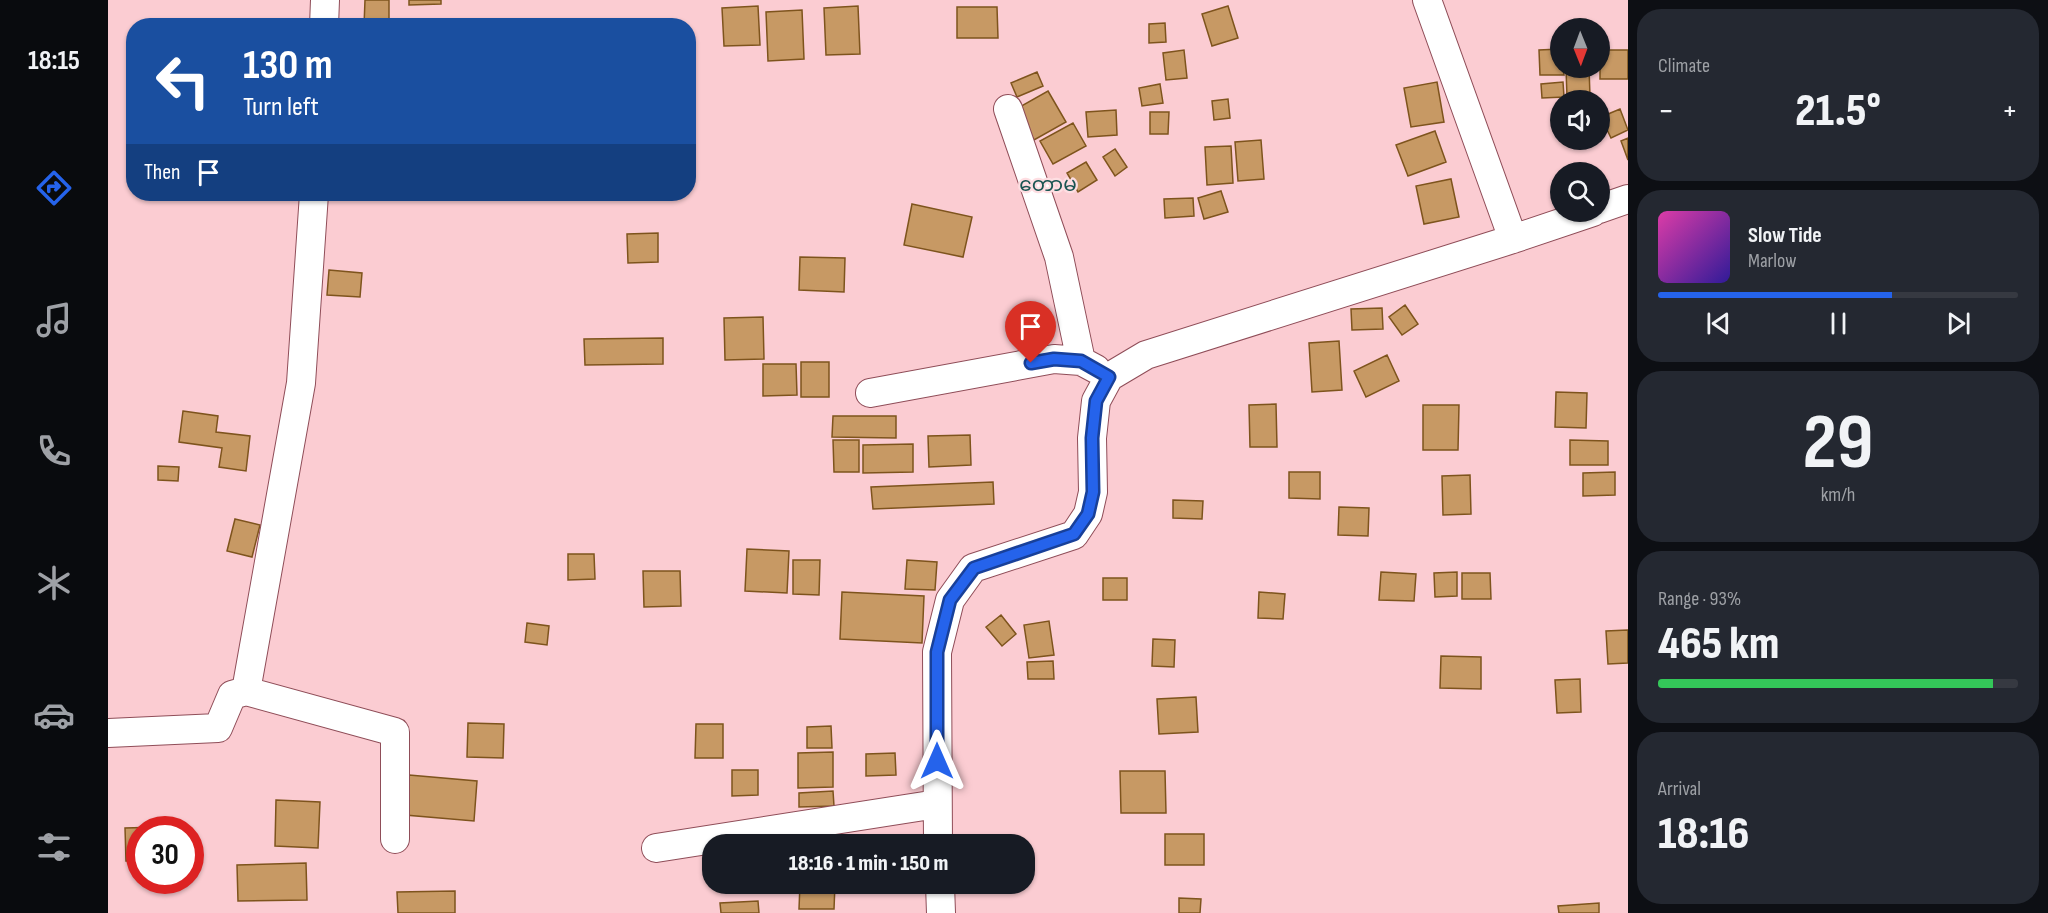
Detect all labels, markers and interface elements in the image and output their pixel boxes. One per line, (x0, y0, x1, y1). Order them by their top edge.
north arrow (1550, 18, 1610, 78)
map controls (1550, 18, 1610, 222)
text: 130 m (243, 40, 333, 91)
icon: left (144, 42, 222, 120)
text: 18:15 (28, 45, 80, 77)
text: Climate (1658, 54, 1710, 78)
text: 21.5° (1795, 84, 1881, 139)
button: sound (1550, 90, 1610, 150)
text: Turn left (243, 91, 319, 123)
text: − (1658, 91, 1674, 131)
text: + (2002, 91, 2018, 131)
icon: arrive (192, 156, 225, 189)
text: Then (144, 159, 180, 186)
button: search (1550, 162, 1610, 222)
icon: directions (33, 167, 75, 209)
district label: တောမ (1019, 173, 1077, 197)
text: Slow Tide (1748, 222, 1822, 249)
text: Marlow (1748, 249, 1796, 273)
icon: music (33, 299, 75, 341)
pin (1005, 301, 1056, 363)
icon: previous (1702, 307, 1735, 340)
icon: pause (1822, 307, 1855, 340)
icon: next (1942, 307, 1975, 340)
icon: arrive (1014, 310, 1047, 343)
text: 29 (1802, 397, 1874, 490)
icon: phone (33, 430, 75, 472)
text: km/h (1821, 483, 1855, 507)
icon: climate (33, 562, 75, 604)
text: Range · 93% (1658, 587, 1741, 611)
text: 465 km (1658, 617, 1779, 672)
icon: car (33, 694, 75, 736)
position arrow (905, 729, 969, 793)
text: Arrival (1658, 777, 1701, 801)
text: 18:16 (1658, 807, 1750, 862)
speed limit sign: 30 (126, 816, 204, 894)
icon: filters (33, 826, 75, 868)
text: 18:16 · 1 min · 150 m (789, 850, 948, 877)

